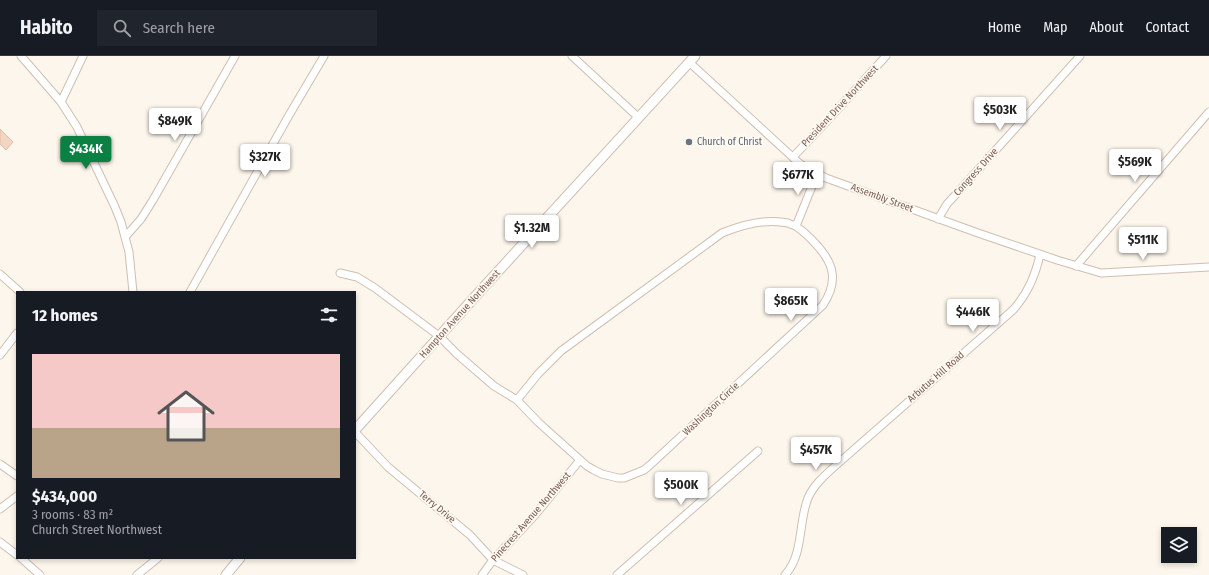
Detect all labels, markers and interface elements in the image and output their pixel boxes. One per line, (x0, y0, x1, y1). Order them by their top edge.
search box (97, 10, 377, 46)
text: Habito (20, 16, 73, 39)
icon: search (111, 17, 133, 39)
text: Search here (143, 19, 215, 37)
text: Home (988, 19, 1021, 36)
text: Map (1043, 19, 1067, 36)
text: About (1089, 19, 1124, 36)
text: Contact (1146, 19, 1189, 36)
street label: President Drive Northwest (799, 62, 881, 149)
pin: $503K (972, 97, 1028, 131)
text: $503K (983, 102, 1017, 117)
pin: $849K (147, 108, 203, 142)
text: $849K (158, 113, 192, 128)
pin: $434K (58, 136, 114, 170)
place label: Church of Christ (697, 136, 763, 148)
marker: Church of Christ (684, 137, 694, 147)
text: $434K (69, 141, 103, 156)
pin: $327K (237, 144, 293, 178)
street label: Congress Drive (951, 146, 1001, 198)
text: $327K (249, 149, 281, 164)
pin: $569K (1107, 149, 1163, 183)
text: $569K (1118, 154, 1152, 169)
pin: $677K (770, 162, 826, 196)
text: $677K (782, 167, 814, 182)
street label: Assembly Street (849, 181, 916, 215)
pin: $1.32M (499, 215, 565, 249)
text: $1.32M (514, 220, 550, 235)
pin: $511K (1115, 227, 1171, 261)
text: $511K (1128, 232, 1158, 247)
street label: Hampton Avenue Northwest (417, 267, 503, 361)
pin: $865K (763, 288, 819, 322)
text: $865K (774, 293, 808, 308)
pin: $446K (945, 299, 1001, 333)
icon: filters (318, 304, 340, 326)
text: $446K (956, 304, 990, 319)
text: 12 homes (32, 305, 98, 326)
street label: Arbutus Hill Road (905, 349, 967, 405)
icon: home (150, 380, 222, 452)
street label: Washington Circle (680, 380, 742, 438)
pin: $457K (788, 437, 844, 471)
text: $457K (800, 442, 832, 457)
street label: Pinecrest Avenue Northwest (489, 469, 574, 564)
pin: $500K (653, 472, 709, 506)
text: $500K (664, 477, 698, 492)
text: $434,000 (32, 486, 97, 507)
street label: Terry Drive (416, 488, 458, 526)
text: 3 rooms · 83 m² (32, 507, 113, 522)
text: Church Street Northwest (32, 522, 162, 537)
map controls (1161, 527, 1197, 563)
button: layers (1161, 527, 1197, 563)

